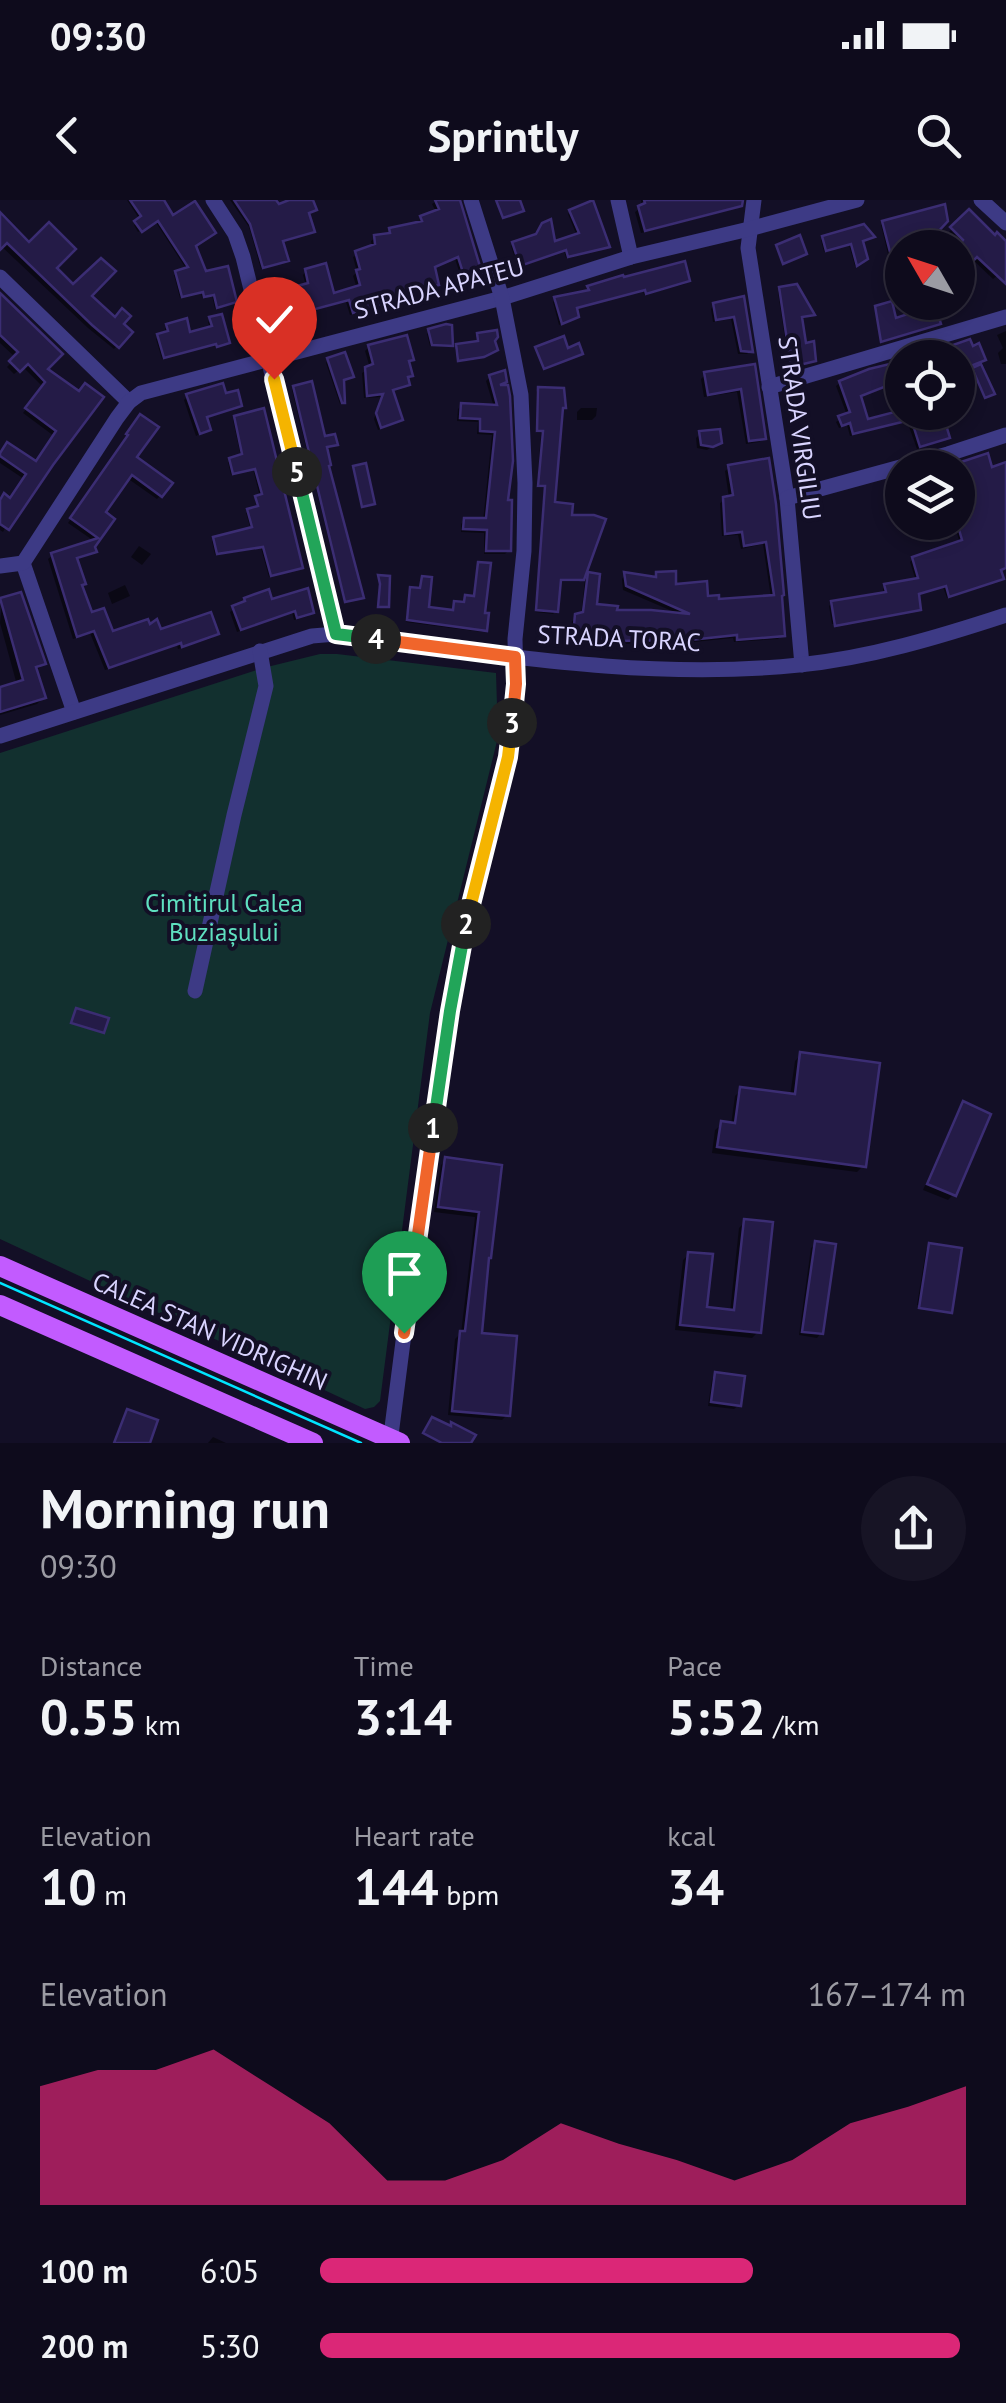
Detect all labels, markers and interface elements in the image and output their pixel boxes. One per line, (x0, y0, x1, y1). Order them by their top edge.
text: 09:30 (50, 11, 146, 60)
text: Sprintly (427, 106, 579, 164)
icon: back (40, 108, 95, 163)
icon: search (911, 108, 966, 163)
north arrow (885, 230, 975, 320)
map controls (885, 230, 975, 540)
street label: STRADA APATEU (350, 250, 528, 326)
pin (232, 277, 317, 380)
icon: check (247, 292, 302, 347)
street label: STRADA VIRGILIU (771, 334, 829, 522)
button: locate (885, 340, 975, 430)
pin: 5 (272, 447, 322, 497)
button: layers (885, 450, 975, 540)
text: 5 (289, 453, 305, 490)
pin: 4 (351, 614, 401, 664)
street label: STRADA TORAC (537, 618, 701, 658)
text: 4 (368, 620, 384, 657)
pin: 3 (487, 698, 537, 748)
text: 3 (504, 704, 520, 741)
park label: Cimitirul Calea Buziașului (145, 887, 303, 948)
pin: 2 (441, 899, 491, 949)
text: 2 (458, 905, 474, 942)
pin: 1 (408, 1103, 458, 1153)
text: 1 (425, 1109, 441, 1146)
pin (362, 1231, 447, 1334)
icon: arrive (377, 1246, 432, 1301)
street label: CALEA STAN VIDRIGHIN (88, 1265, 332, 1397)
text: Morning run (40, 1472, 330, 1543)
button: share (861, 1476, 966, 1581)
text: 09:30 (40, 1545, 117, 1587)
text: Distance (40, 1647, 143, 1684)
text: Time (354, 1647, 414, 1684)
text: Pace (667, 1647, 722, 1684)
text: 0.55 (40, 1684, 137, 1749)
text: 3:14 (354, 1684, 452, 1749)
text: 5:52 (667, 1684, 766, 1749)
text: km (137, 1706, 181, 1743)
text: /km (766, 1706, 819, 1743)
text: Elevation (40, 1817, 152, 1854)
text: Heart rate (354, 1817, 475, 1854)
text: kcal (667, 1817, 715, 1854)
text: 10 (40, 1854, 97, 1919)
text: 144 (354, 1854, 439, 1919)
text: 34 (667, 1854, 724, 1919)
text: m (97, 1876, 127, 1913)
text: bpm (439, 1876, 499, 1913)
text: Elevation (40, 1973, 167, 2015)
text: 167–174 m (808, 1973, 966, 2015)
text: 100 m (40, 2250, 128, 2292)
text: 6:05 (200, 2250, 259, 2292)
text: 200 m (40, 2325, 128, 2367)
text: 5:30 (200, 2325, 259, 2367)

